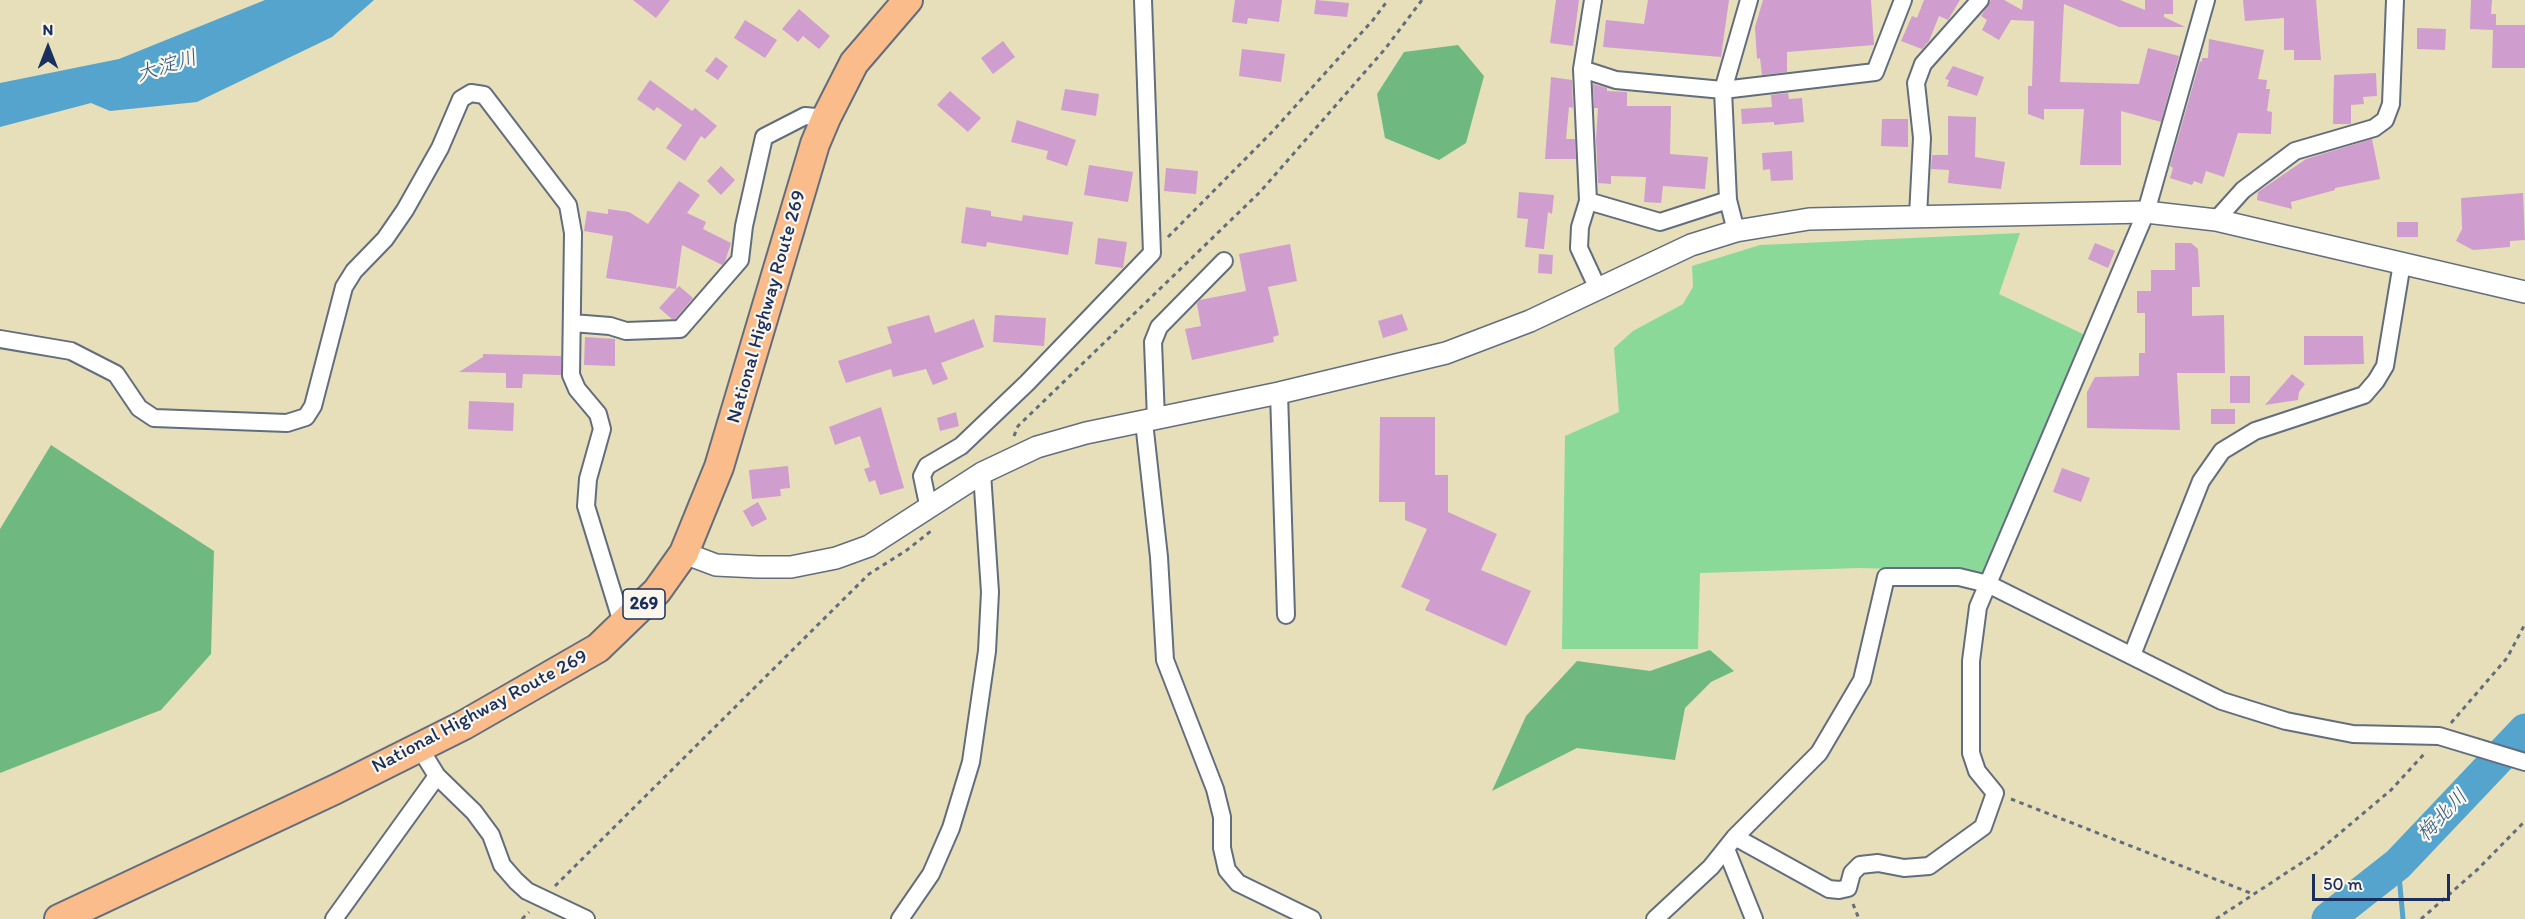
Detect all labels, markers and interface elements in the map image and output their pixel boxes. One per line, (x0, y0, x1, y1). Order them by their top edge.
north arrow (18, 18, 78, 78)
text: N (43, 20, 53, 39)
water label: 大淀川 (133, 46, 201, 88)
street label: National Highway Route 269 (722, 188, 812, 426)
road number: 269 (623, 589, 665, 619)
street label: National Highway Route 269 (368, 645, 592, 779)
water label: 梅北川 (2412, 785, 2474, 847)
scale bar (2315, 862, 2453, 900)
text: 50 m (2323, 873, 2363, 895)

